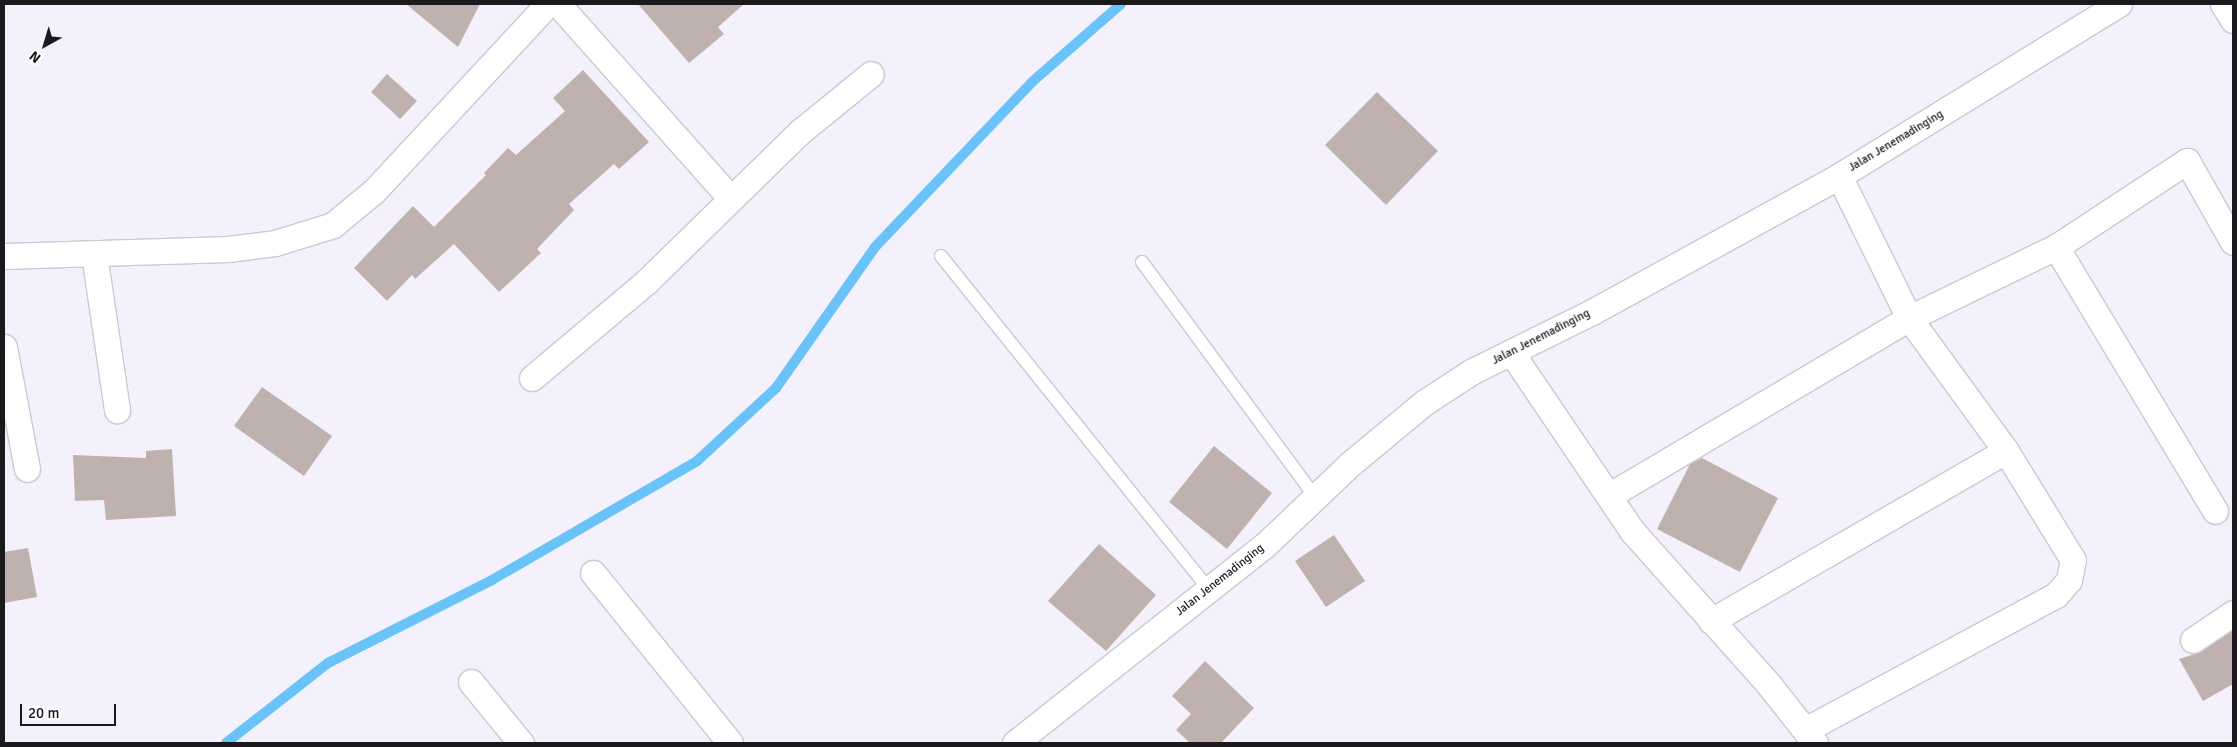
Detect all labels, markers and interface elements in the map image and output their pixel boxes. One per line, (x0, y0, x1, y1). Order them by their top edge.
north arrow (20, 20, 70, 70)
text: N (26, 47, 44, 67)
street label: Jalan Jenemadinging (1846, 107, 1946, 175)
street label: Jalan Jenemadinging (1490, 306, 1592, 368)
street label: Jalan Jenemadinging (1173, 541, 1267, 619)
scale bar (22, 694, 119, 726)
text: 20 m (28, 704, 59, 722)

